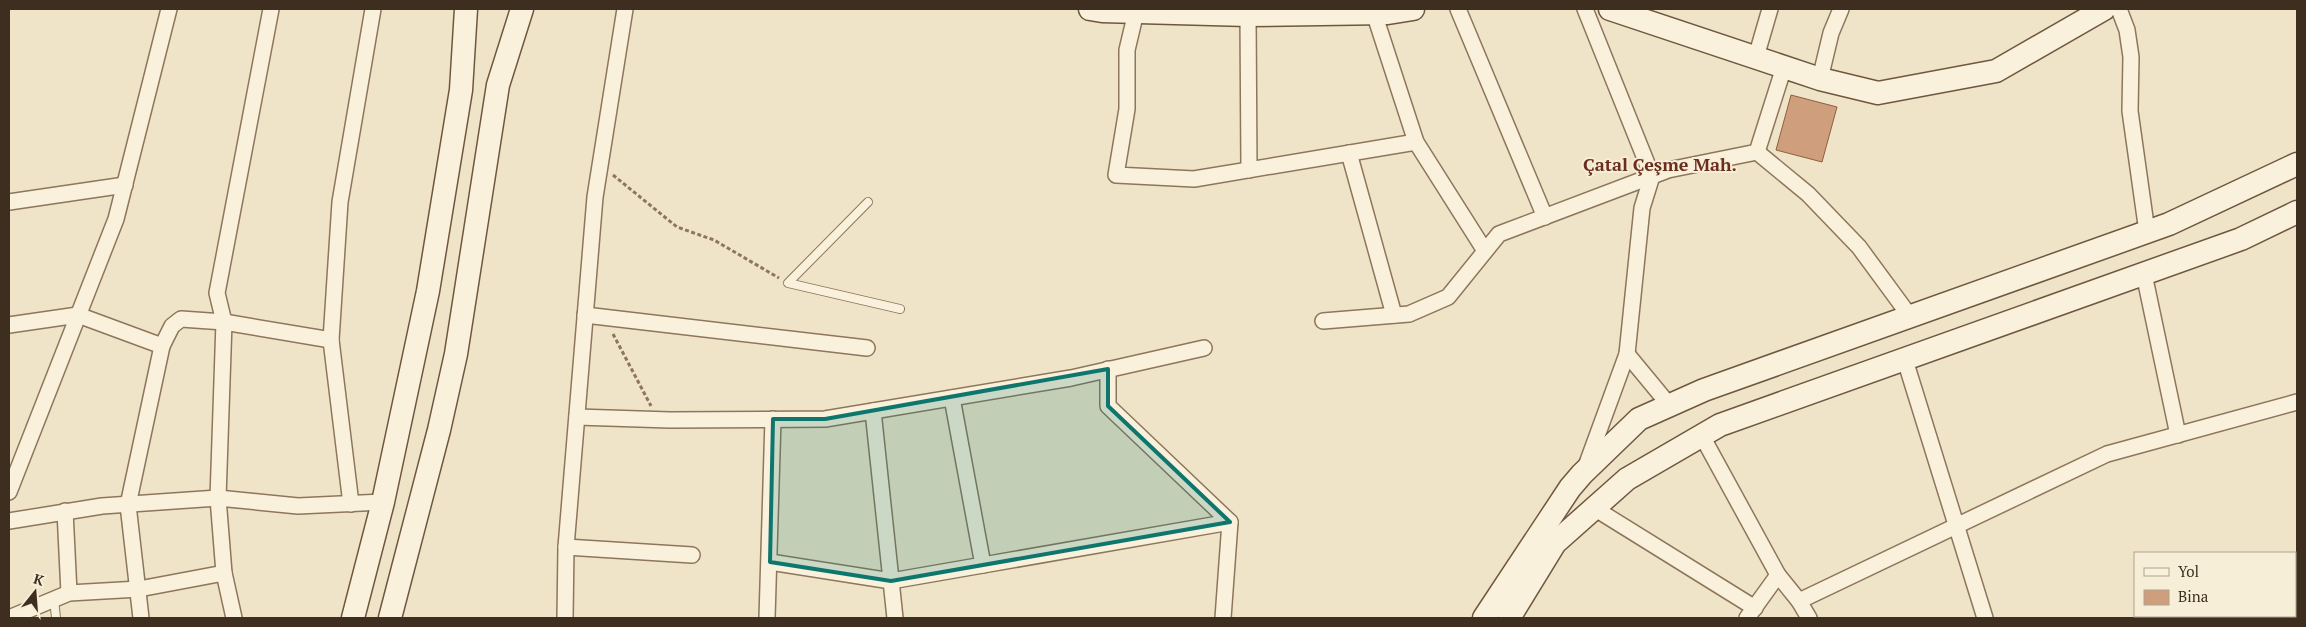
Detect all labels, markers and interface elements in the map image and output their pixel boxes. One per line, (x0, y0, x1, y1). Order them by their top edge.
district label: Çatal Çeşme Mah. (1583, 152, 1737, 176)
legend (2134, 552, 2296, 617)
text: Yol (2178, 561, 2199, 581)
north arrow (10, 567, 60, 617)
text: K (31, 569, 47, 590)
text: Bina (2178, 586, 2209, 606)

